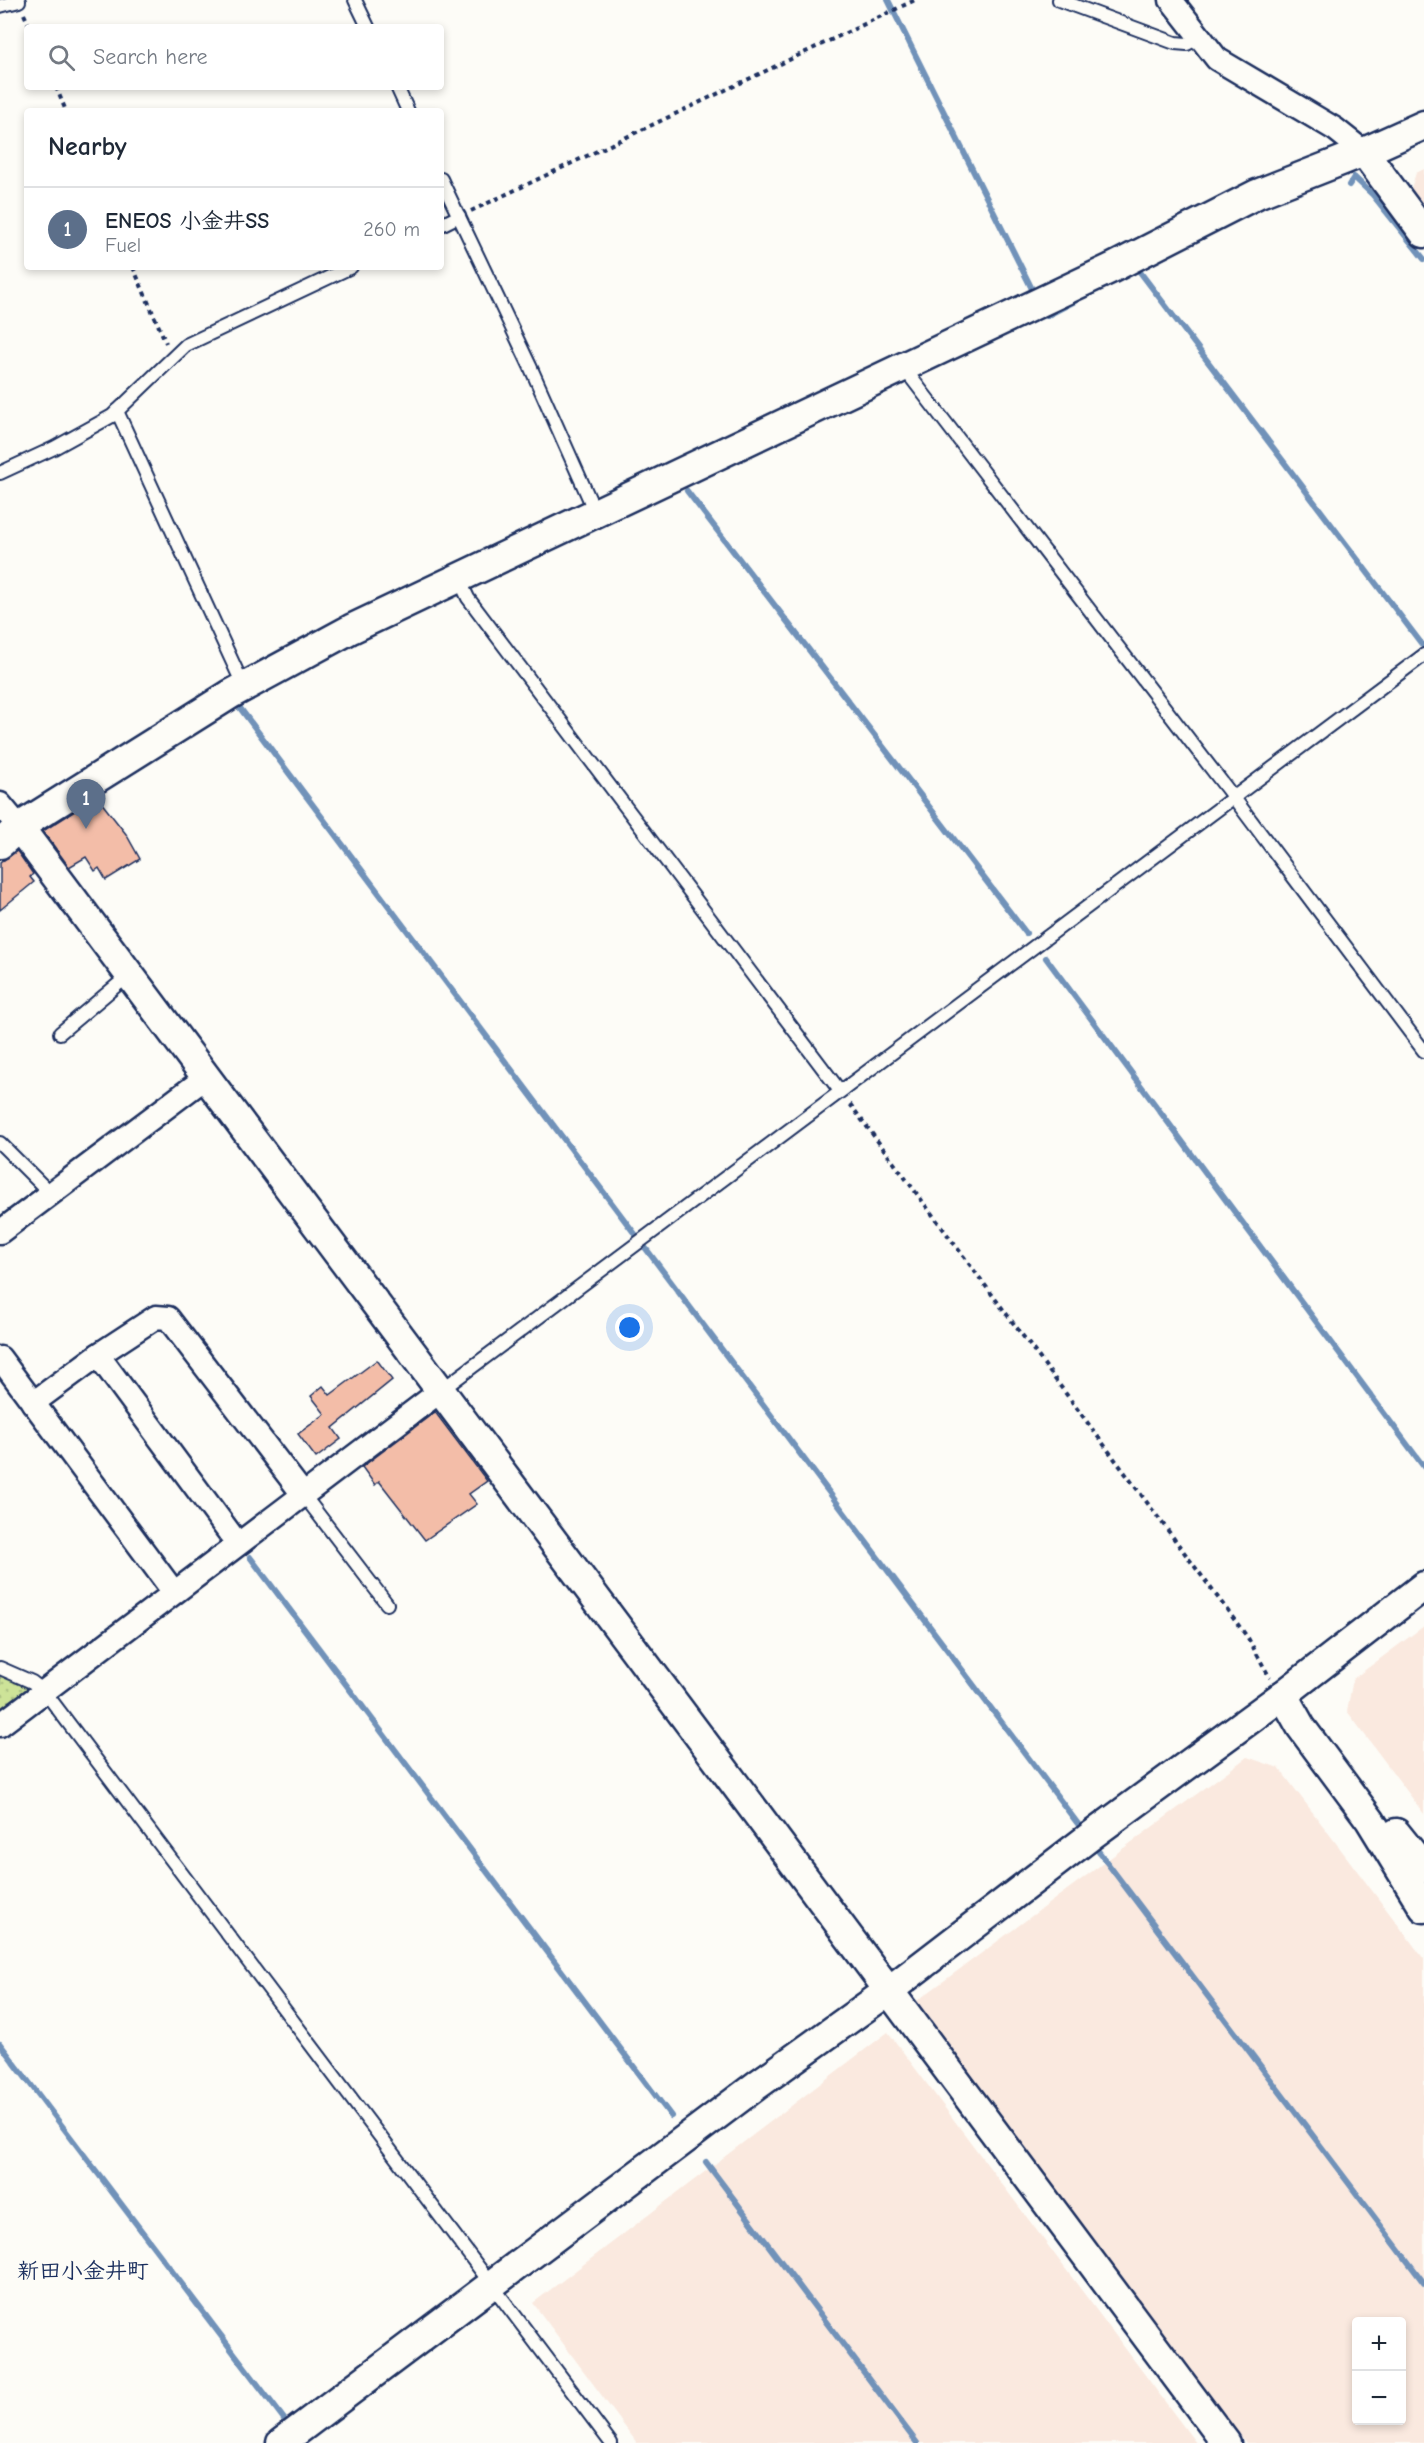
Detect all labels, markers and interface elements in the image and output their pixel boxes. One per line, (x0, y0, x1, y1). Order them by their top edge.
search box (24, 24, 444, 90)
icon: search (45, 41, 78, 74)
text: Search here (93, 44, 208, 70)
text: Nearby (48, 132, 127, 162)
text: ENEOS 小金井SS (105, 208, 269, 234)
text: 1 (64, 218, 71, 241)
text: 260 m (363, 218, 420, 241)
text: Fuel (105, 234, 141, 257)
pin: 1 (66, 780, 106, 829)
your location (615, 1313, 644, 1342)
district label: 新田小金井町 (17, 2258, 149, 2284)
map controls (1352, 2317, 1406, 2425)
button: + (1352, 2317, 1406, 2371)
button: − (1352, 2371, 1406, 2425)

